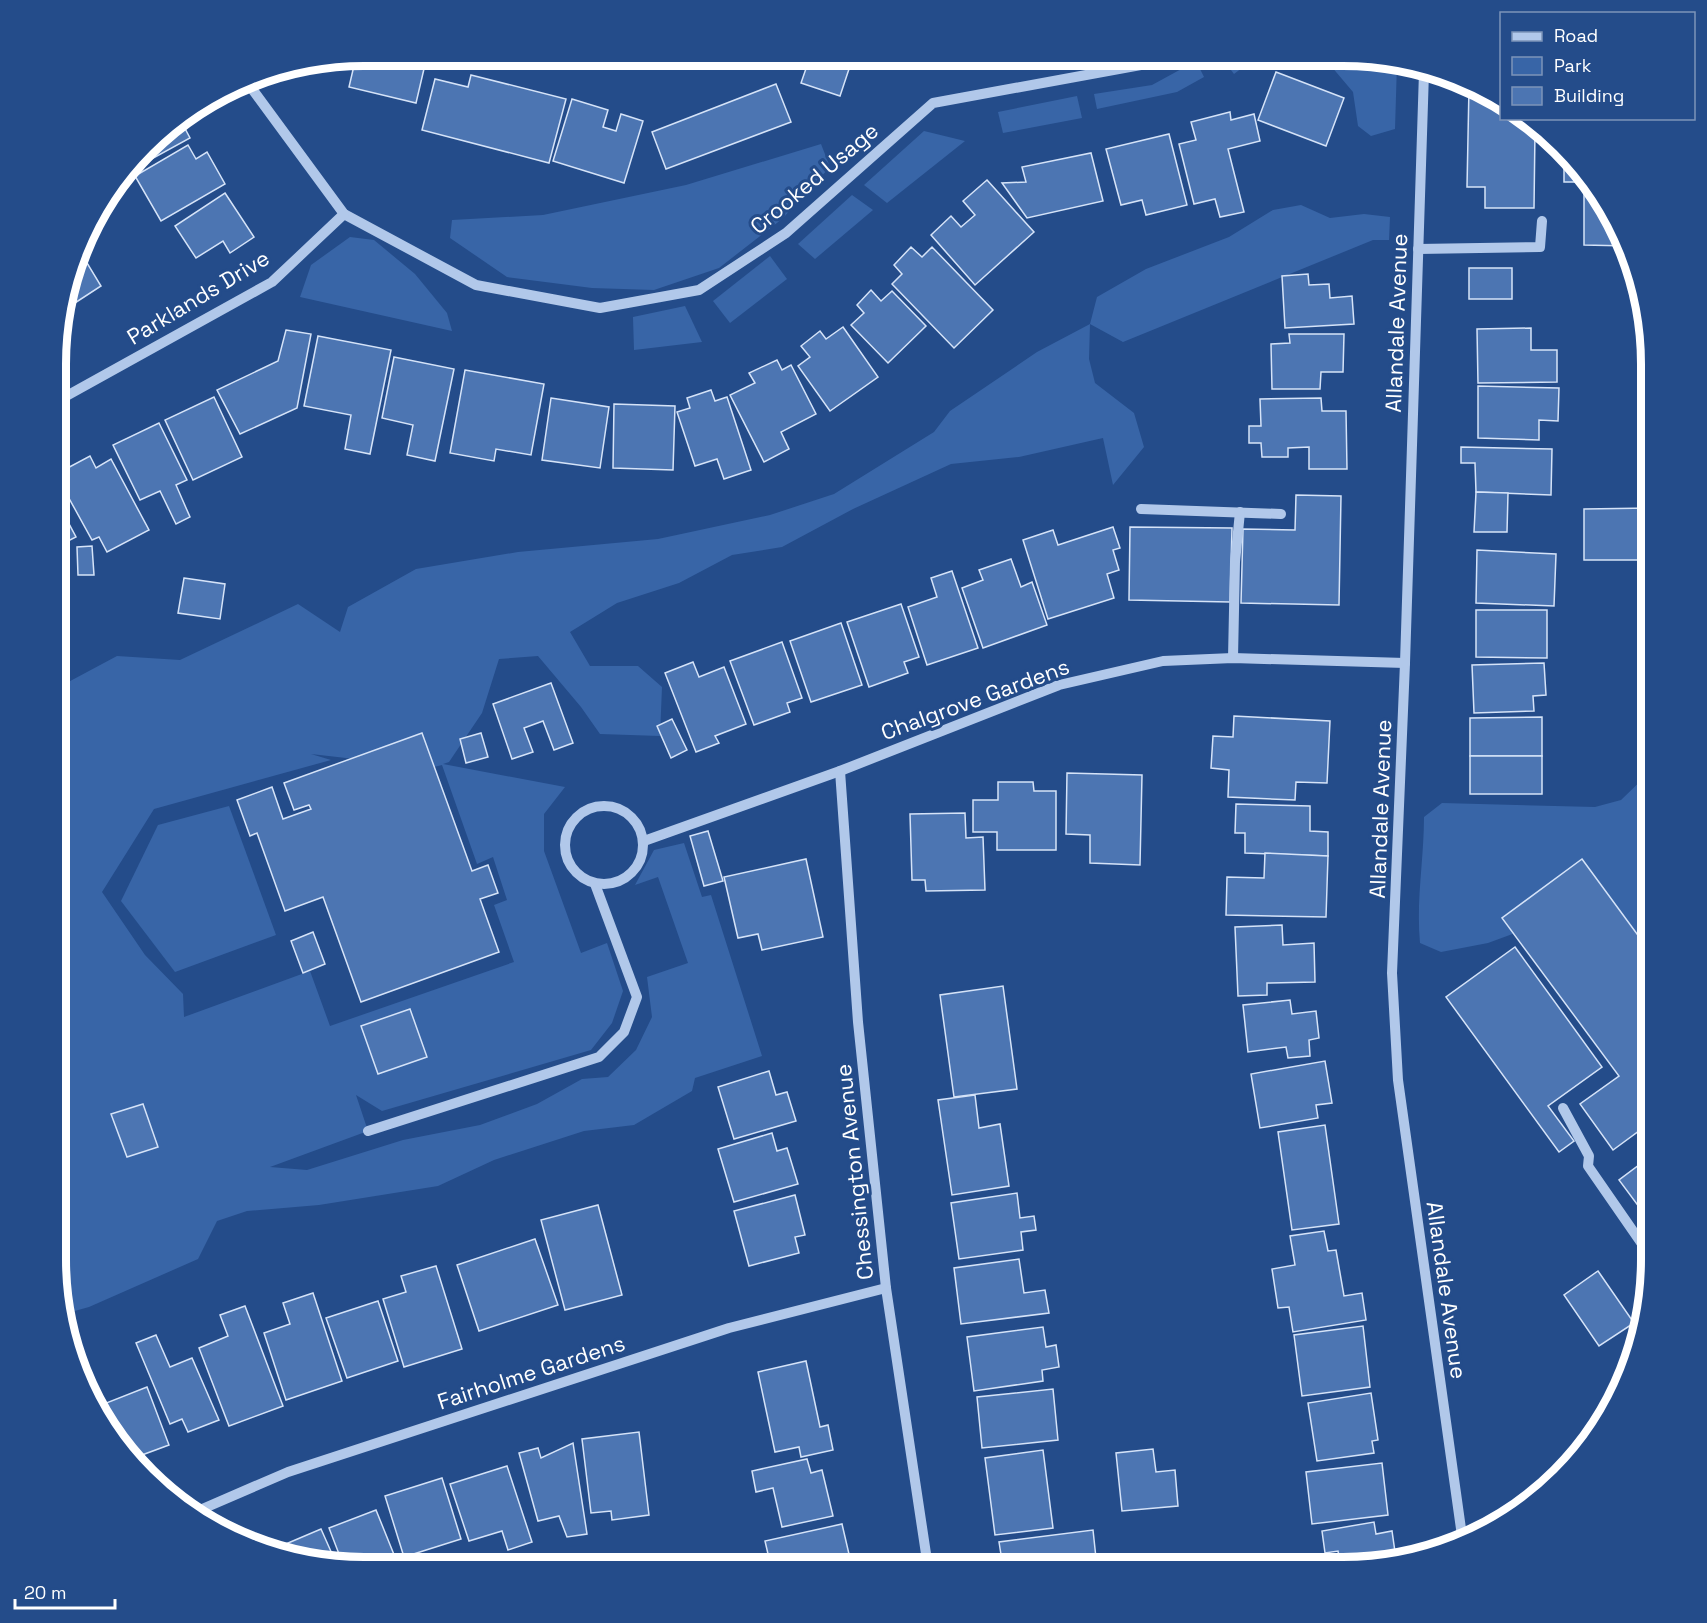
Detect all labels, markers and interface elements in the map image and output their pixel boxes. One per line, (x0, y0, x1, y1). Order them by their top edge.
legend (1500, 12, 1695, 120)
text: Road (1554, 24, 1598, 47)
text: Park (1554, 54, 1592, 77)
text: Building (1554, 84, 1624, 107)
street label: Crooked Usage (744, 116, 884, 240)
street label: Allandale Avenue (1379, 233, 1413, 413)
street label: Parklands Drive (122, 243, 274, 351)
street label: Chalgrove Gardens (877, 652, 1073, 746)
street label: Allandale Avenue (1363, 719, 1397, 899)
street label: Chessington Avenue (829, 1063, 879, 1281)
street label: Allandale Avenue (1421, 1199, 1473, 1381)
street label: Fairholme Gardens (434, 1328, 628, 1416)
scale bar (15, 1572, 116, 1610)
text: 20 m (24, 1581, 67, 1604)

